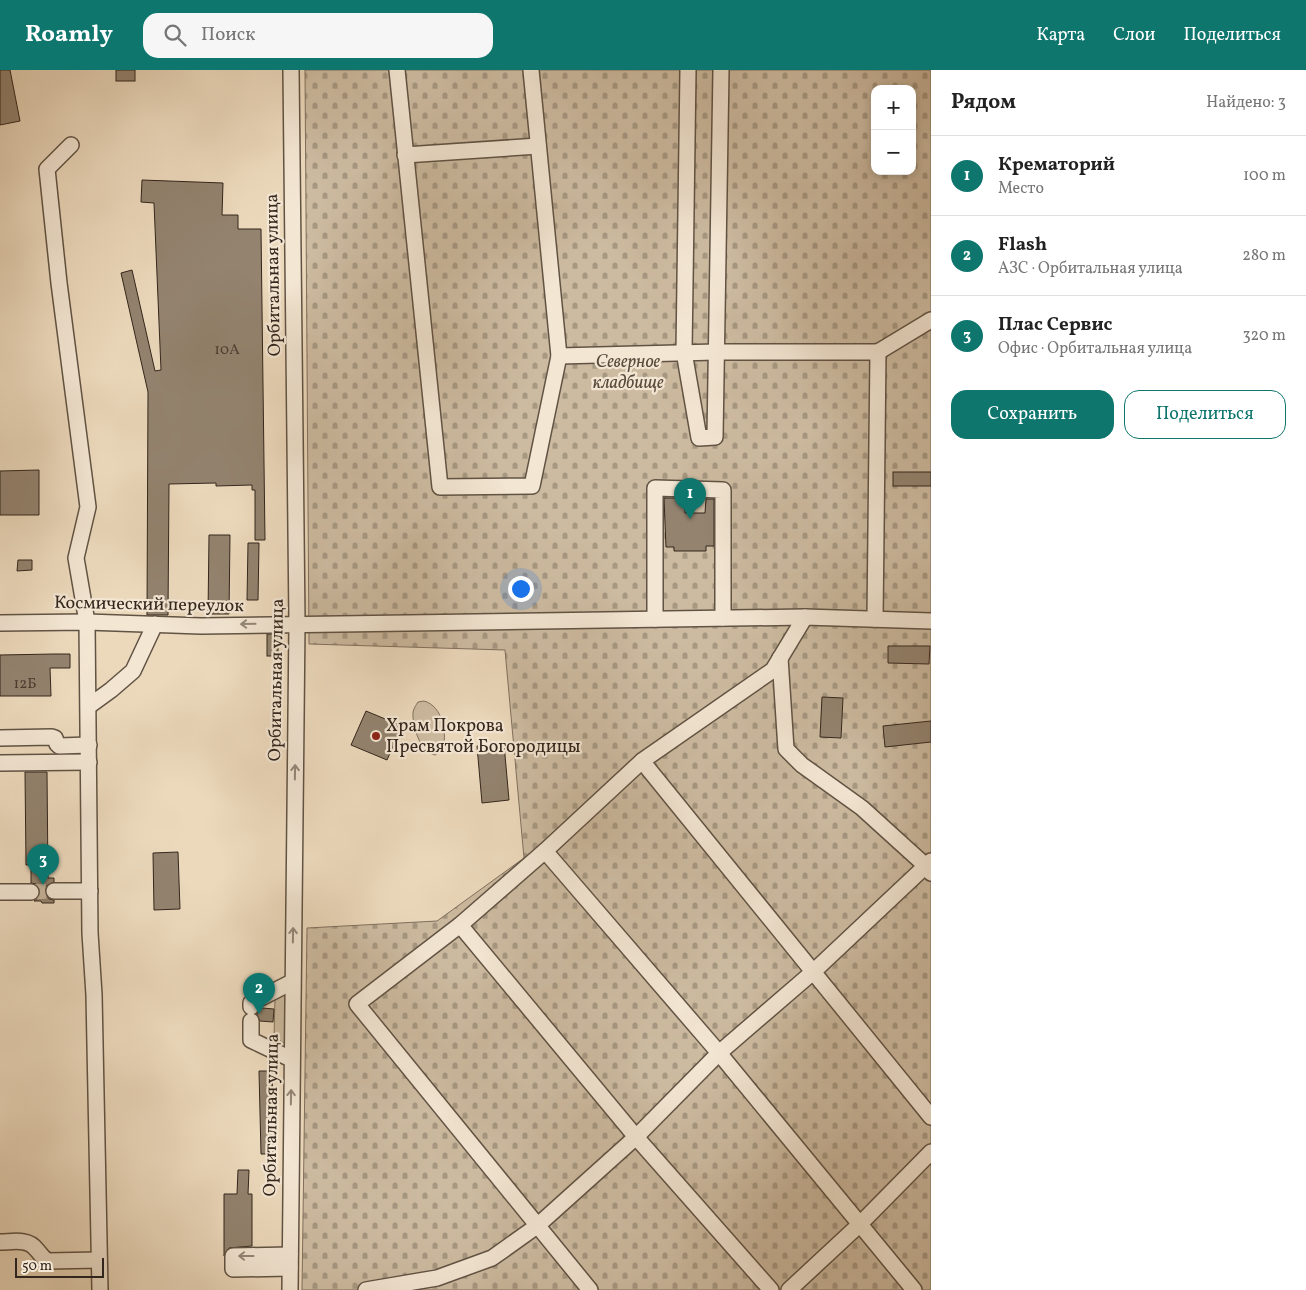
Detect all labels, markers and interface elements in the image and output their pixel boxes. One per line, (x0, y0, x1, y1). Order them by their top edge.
search box (143, 13, 493, 58)
text: Roamly (25, 18, 113, 52)
icon: search (161, 21, 189, 49)
text: Поиск (201, 22, 255, 48)
text: Карта (1037, 23, 1085, 48)
text: Слои (1113, 23, 1155, 48)
text: Поделиться (1183, 23, 1281, 48)
map controls (871, 85, 916, 175)
button: + (871, 85, 916, 130)
text: Рядом (951, 88, 1016, 117)
text: Найдено: 3 (1206, 92, 1286, 114)
button: − (871, 130, 916, 175)
text: Крематорий (998, 152, 1115, 178)
text: 1 (964, 165, 970, 187)
text: 100 m (1243, 165, 1286, 187)
text: Место (998, 178, 1044, 200)
street label: Орбитальная улица (260, 193, 288, 357)
text: Flash (998, 232, 1047, 258)
text: 2 (963, 245, 971, 267)
text: 280 m (1242, 245, 1286, 267)
text: АЗС · Орбитальная улица (998, 258, 1183, 280)
text: Плас Сервис (998, 312, 1112, 338)
text: 3 (963, 325, 971, 347)
text: 320 m (1242, 325, 1286, 347)
text: Офис · Орбитальная улица (998, 338, 1192, 360)
house number: 10А (214, 340, 240, 361)
park label: Северное кладбище (592, 350, 664, 396)
button: Сохранить (951, 390, 1114, 439)
button: Поделиться (1124, 390, 1286, 439)
pin: 1 (674, 478, 706, 519)
your location (508, 576, 534, 602)
street label: Космический переулок (54, 591, 244, 619)
street label: Орбитальная улица (263, 598, 291, 762)
one-way arrow (241, 620, 257, 629)
house number: 12Б (13, 674, 37, 695)
place label: Храм Покрова Пресвятой Богородицы (386, 714, 581, 760)
marker: Храм Покрова Пресвятой Богородицы (370, 730, 382, 742)
one-way arrow (290, 765, 300, 781)
pin: 3 (27, 844, 59, 885)
one-way arrow (288, 927, 298, 944)
pin: 2 (243, 973, 275, 1014)
street label: Орбитальная улица (258, 1033, 286, 1197)
one-way arrow (286, 1090, 296, 1106)
one-way arrow (238, 1251, 254, 1261)
scale bar (15, 1255, 104, 1278)
text: 50 m (22, 1257, 52, 1276)

